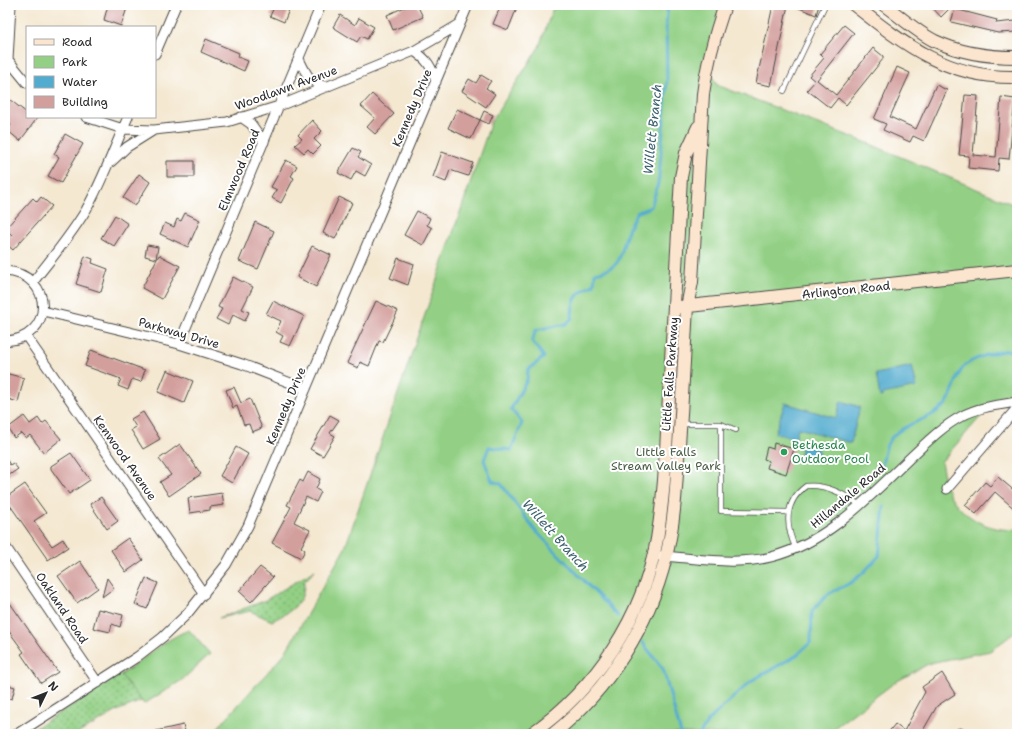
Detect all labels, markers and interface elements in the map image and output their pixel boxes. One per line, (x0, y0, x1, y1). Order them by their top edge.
legend (26, 26, 156, 118)
text: Road (62, 34, 93, 50)
text: Park (62, 54, 88, 70)
street label: Woodlawn Avenue (233, 62, 340, 114)
street label: Kennedy Drive (388, 66, 436, 149)
text: Water (62, 74, 98, 90)
water label: Willett Branch (639, 83, 666, 175)
text: Building (62, 94, 108, 110)
street label: Elmwood Road (214, 126, 264, 214)
street label: Arlington Road (801, 277, 891, 303)
street label: Parkway Drive (137, 314, 222, 352)
street label: Little Falls Parkway (658, 316, 682, 432)
street label: Kennedy Drive (262, 364, 310, 447)
street label: Kenwood Avenue (90, 412, 160, 504)
place label: Bethesda Outdoor Pool (792, 437, 869, 467)
park label: Little Falls Stream Valley Park (611, 444, 721, 474)
marker: Bethesda Outdoor Pool (779, 447, 789, 457)
street label: Hillandale Road (807, 460, 889, 532)
water label: Willett Branch (519, 496, 592, 575)
street label: Oakland Road (32, 569, 92, 647)
north arrow (26, 673, 66, 713)
text: N (44, 678, 62, 695)

